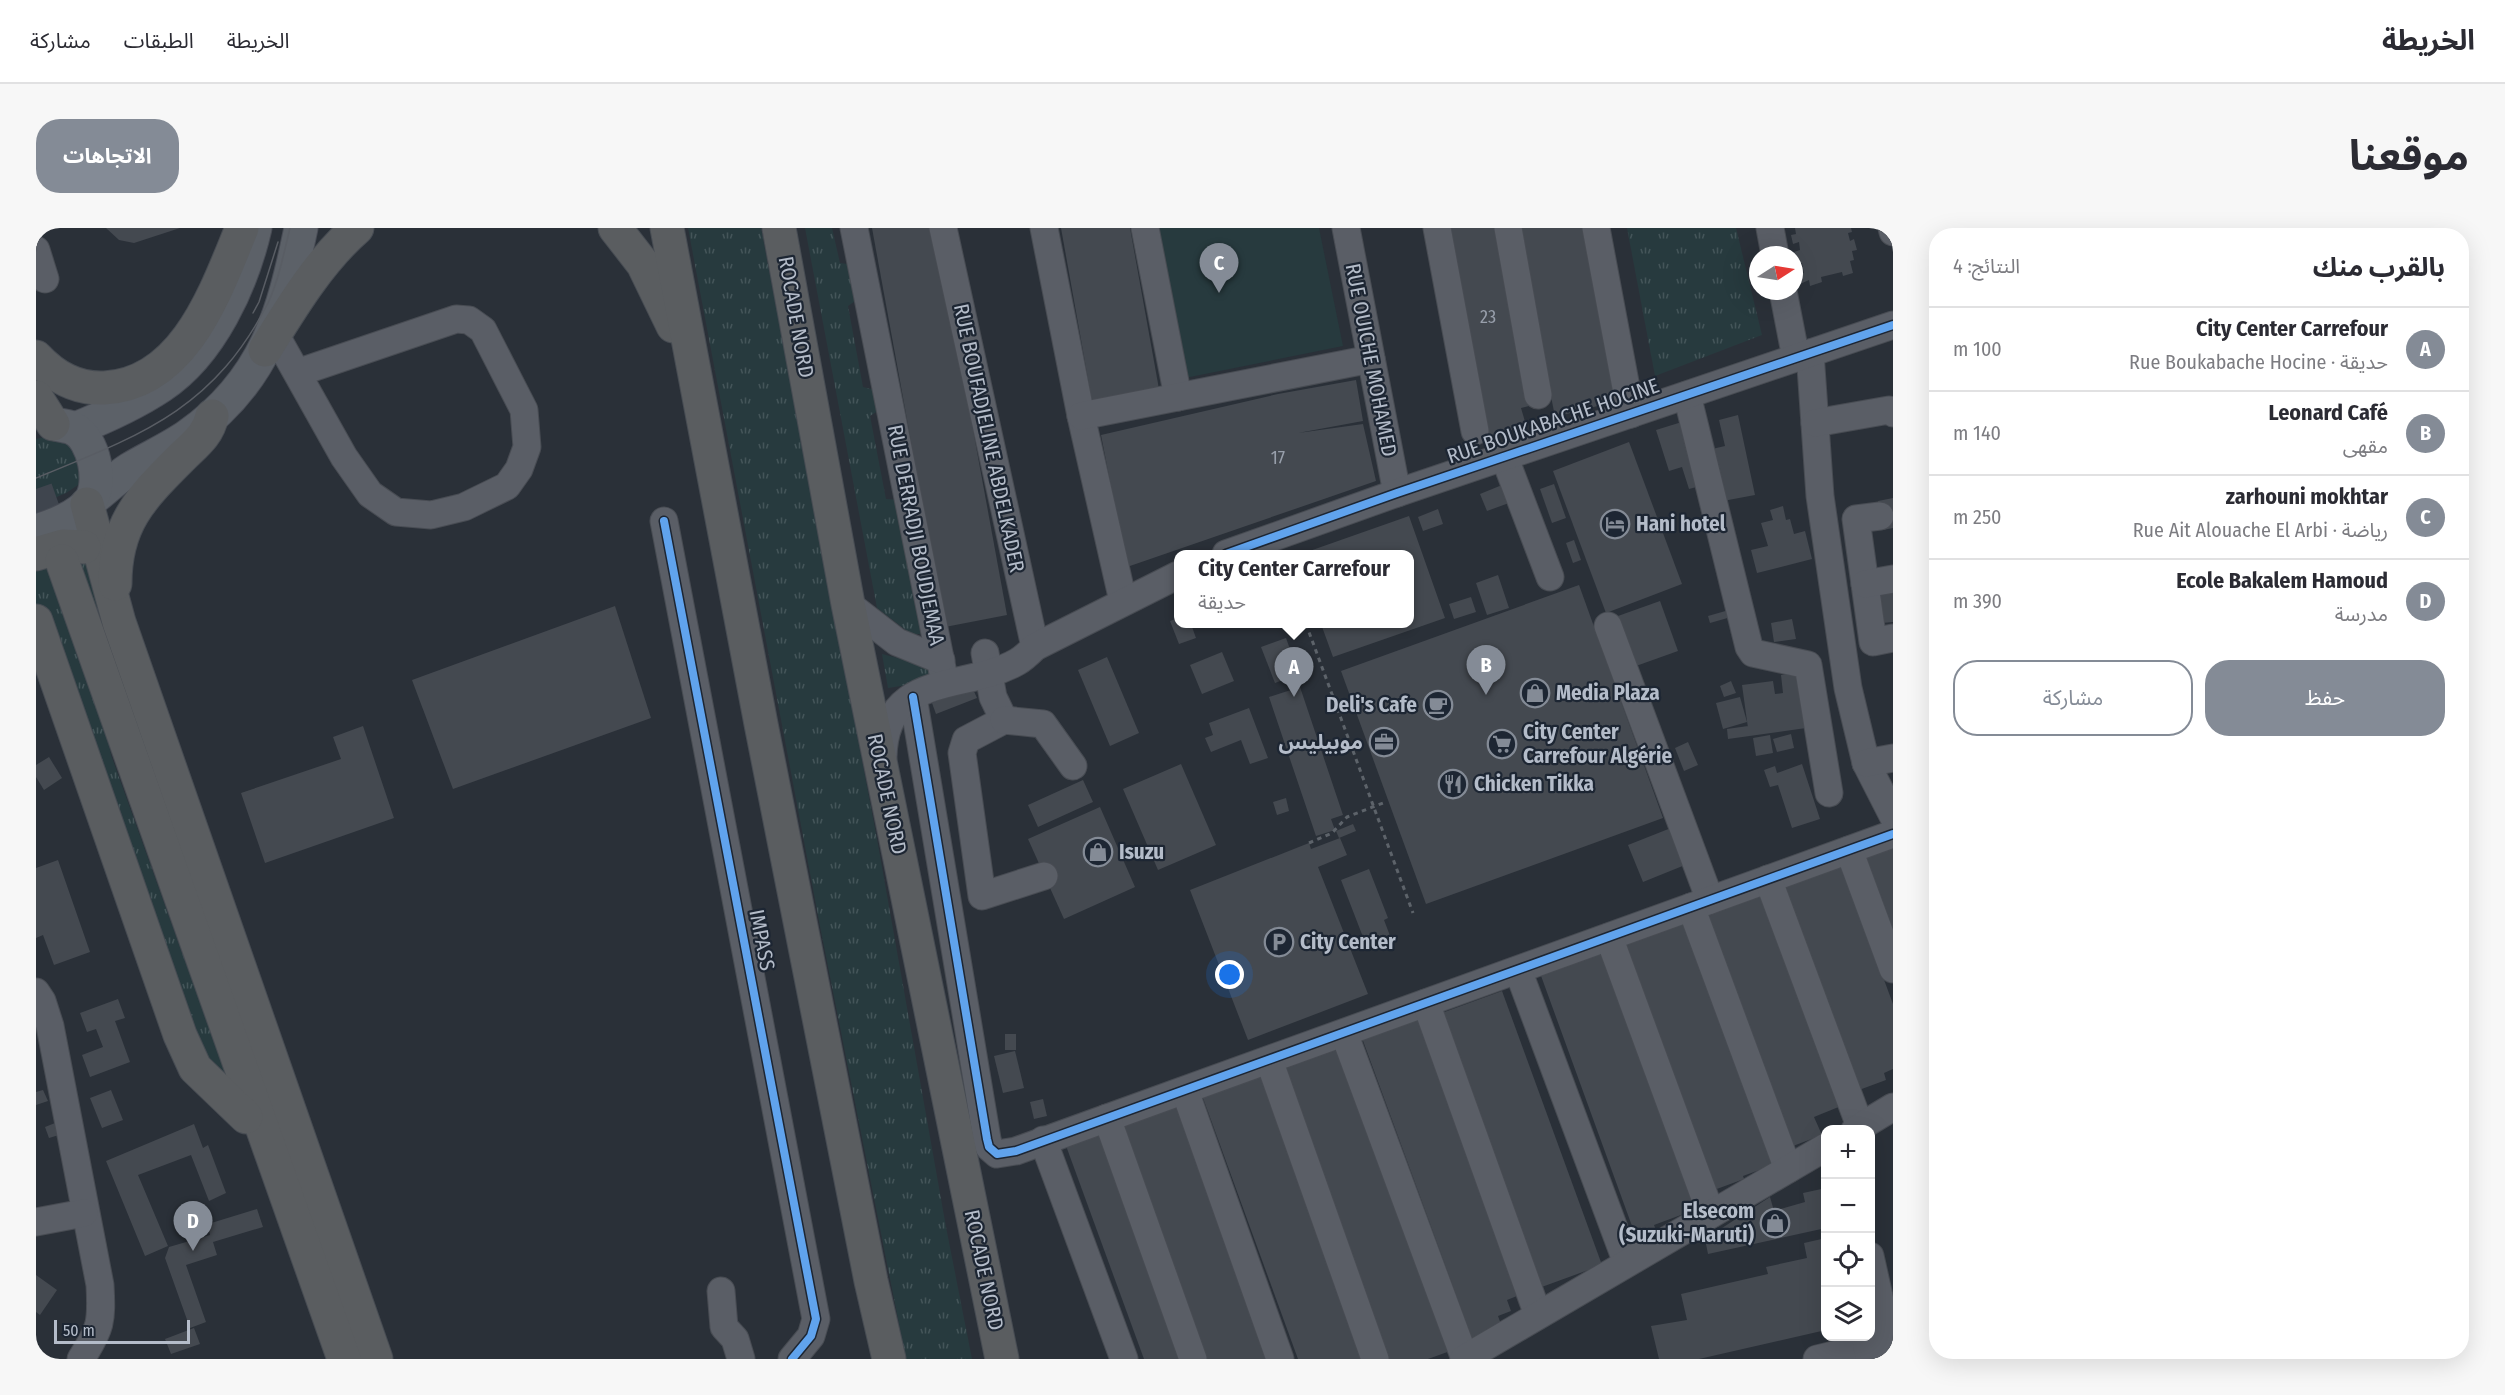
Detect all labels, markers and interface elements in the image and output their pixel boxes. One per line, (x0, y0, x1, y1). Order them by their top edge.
text: الخريطة (2382, 24, 2475, 57)
text: مشاركة (30, 28, 91, 54)
text: الطبقات (124, 28, 194, 54)
text: الخريطة (227, 28, 290, 54)
button: الاتجاهات (36, 119, 179, 193)
text: موقعنا (2349, 131, 2469, 181)
pin: C (1200, 244, 1238, 293)
north arrow (1749, 246, 1803, 300)
text: بالقرب منك (2313, 252, 2445, 283)
street label: ROCADE NORD (773, 254, 819, 380)
text: النتائج: 4 (1953, 254, 2020, 278)
street label: RUE OUICHE MOHAMED (1340, 261, 1402, 459)
street label: RUE BOUFADJELINE ABDELKADER (948, 301, 1030, 575)
house number: 23 (1480, 306, 1496, 328)
text: City Center Carrefour (2196, 315, 2388, 342)
text: 100 m (1953, 337, 2002, 361)
text: A (2420, 337, 2431, 361)
text: حديقة · Rue Boukabache Hocine (2129, 350, 2388, 374)
street label: RUE BOUKABACHE HOCINE (1443, 372, 1663, 470)
text: Leonard Café (2268, 399, 2388, 426)
text: 140 m (1953, 421, 2001, 445)
text: B (2420, 421, 2431, 445)
street label: RUE DERRADJI BOUDJEMAA (882, 422, 950, 648)
text: مقهى (2343, 434, 2388, 458)
house number: 17 (1271, 447, 1285, 469)
text: zarhouni mokhtar (2226, 483, 2388, 510)
text: 250 m (1953, 505, 2002, 529)
text: C (2420, 505, 2431, 529)
hotel icon: Hani hotel (1599, 508, 1631, 540)
place label: Hani hotel (1636, 511, 1726, 537)
text: رياضة · Rue Ait Alouache El Arbi (2133, 518, 2388, 542)
popup (1174, 550, 1414, 628)
text: City Center Carrefour (1198, 555, 1390, 582)
text: Ecole Bakalem Hamoud (2176, 567, 2388, 594)
text: 390 m (1953, 589, 2002, 613)
text: D (2420, 589, 2431, 613)
text: حديقة (1198, 590, 1246, 614)
text: مدرسة (2335, 602, 2388, 626)
pin: B (1466, 646, 1506, 695)
pin: A (1274, 648, 1314, 697)
button: مشاركة (1953, 660, 2193, 736)
button: حفظ (2205, 660, 2445, 736)
shop icon: Media Plaza (1519, 677, 1551, 709)
place label: Media Plaza (1556, 680, 1660, 706)
cafe icon: Deli's Cafe (1422, 689, 1454, 721)
place label: Deli's Cafe (1326, 692, 1417, 718)
place label: City Center Carrefour Algérie (1523, 719, 1672, 769)
office icon: موبيليس (1368, 726, 1400, 758)
supermarket icon: City Center Carrefour Algérie (1486, 728, 1518, 760)
place label: موبيليس (1278, 729, 1363, 755)
street label: ROCADE NORD (862, 731, 912, 857)
restaurant icon: Chicken Tikka (1437, 768, 1469, 800)
place label: Chicken Tikka (1474, 771, 1594, 797)
shop icon: Isuzu (1082, 836, 1114, 868)
place label: Isuzu (1119, 839, 1164, 865)
street label: IMPASS (743, 907, 781, 973)
parking icon: City Center (1263, 926, 1295, 958)
place label: City Center (1300, 929, 1396, 955)
your location (1215, 960, 1244, 989)
map controls (1821, 1125, 1875, 1341)
button: + (1821, 1125, 1875, 1179)
button: − (1821, 1179, 1875, 1233)
place label: Elsecom (Suzuki-Maruti) (1619, 1198, 1754, 1248)
pin: D (174, 1202, 212, 1251)
street label: ROCADE NORD (959, 1207, 1009, 1333)
shop icon: Elsecom (Suzuki-Maruti) (1759, 1207, 1791, 1239)
button: locate (1821, 1233, 1875, 1287)
button: layers (1821, 1287, 1875, 1341)
scale bar (54, 1317, 190, 1344)
text: 50 m (63, 1321, 95, 1340)

